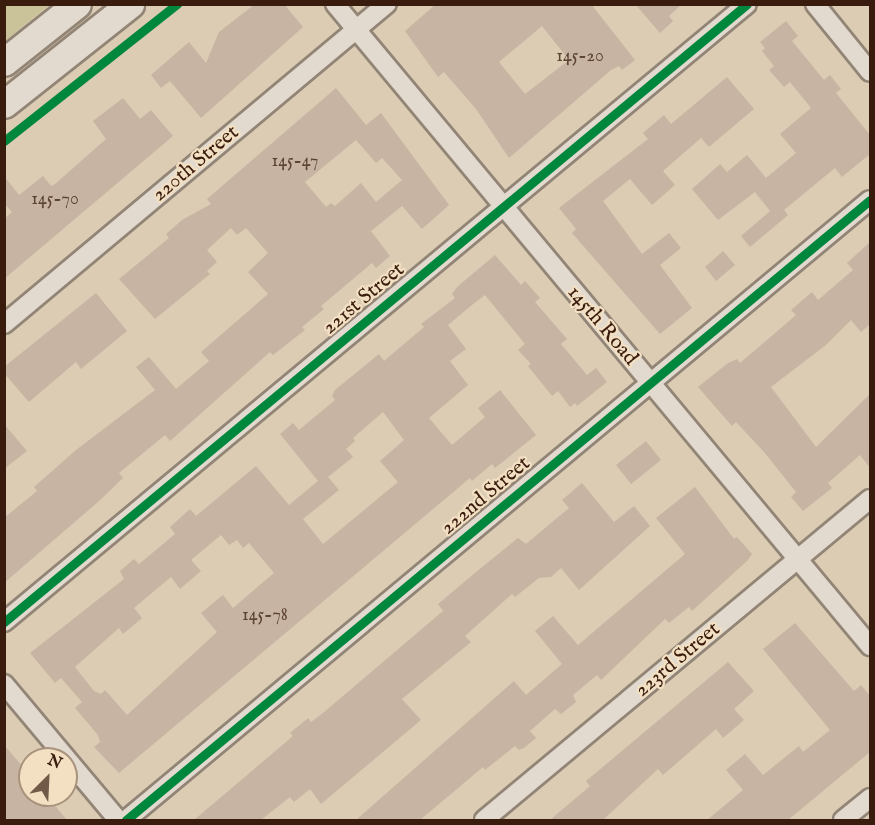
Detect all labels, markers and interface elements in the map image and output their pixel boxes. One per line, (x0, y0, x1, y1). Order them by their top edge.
house number: 145-20 (556, 46, 604, 68)
street label: 220th Street (148, 121, 244, 207)
house number: 145-47 (271, 151, 319, 173)
house number: 145-70 (31, 189, 79, 211)
street label: 221st Street (318, 258, 410, 340)
street label: 145th Road (561, 281, 643, 371)
street label: 222nd Street (436, 451, 536, 541)
house number: 145-78 (242, 605, 288, 627)
street label: 223rd Street (630, 617, 726, 703)
north arrow (18, 747, 78, 807)
text: N (44, 750, 65, 774)

